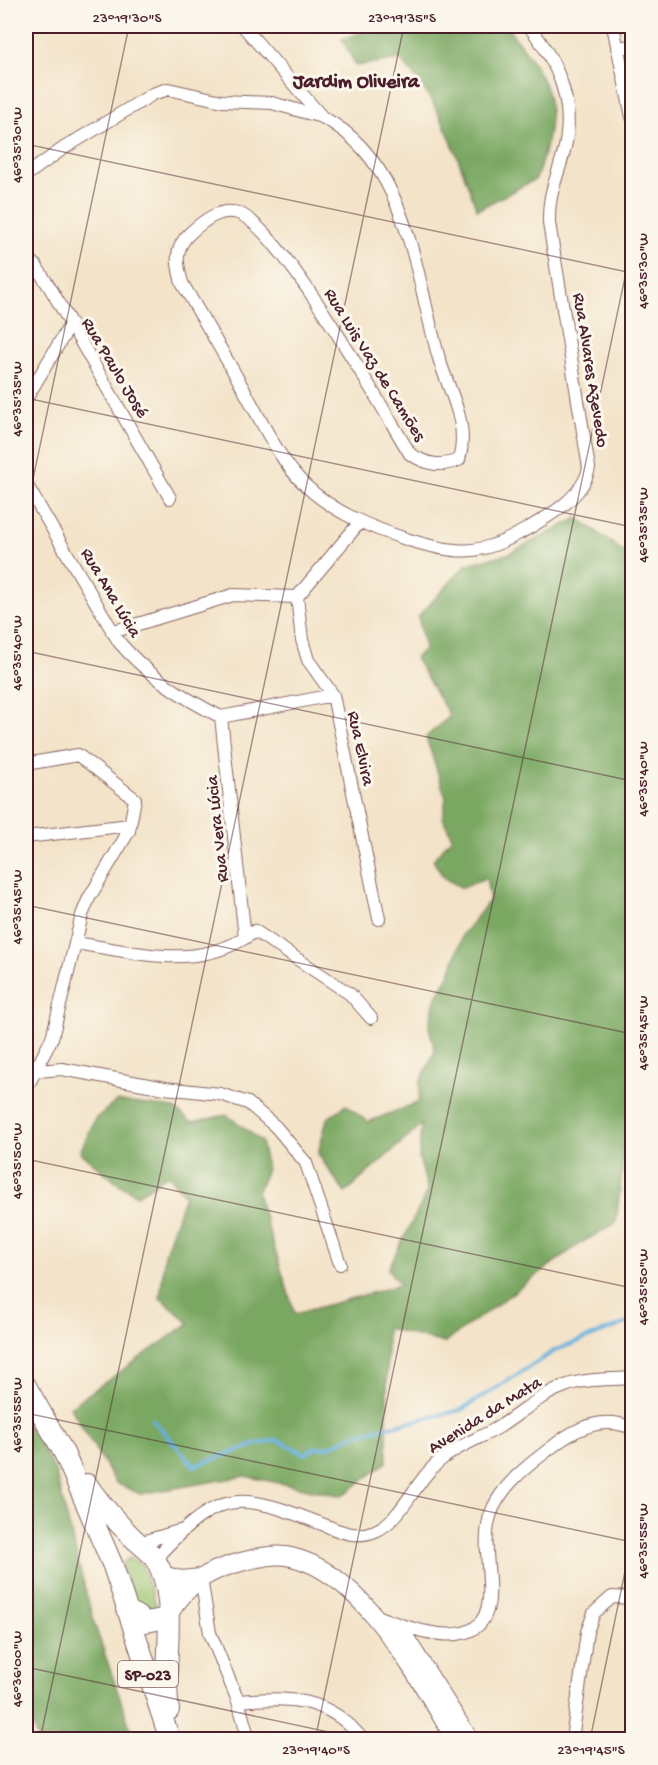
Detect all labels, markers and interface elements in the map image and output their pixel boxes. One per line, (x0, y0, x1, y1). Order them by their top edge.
text: 23°19'30"S (93, 10, 161, 28)
text: 23°19'35"S (368, 10, 436, 28)
district label: Jardim Oliveira (292, 72, 420, 95)
text: 46°35'30"W (9, 107, 27, 183)
text: 46°35'30"W (635, 233, 653, 309)
street label: Rua Luis Vaz de Camões (318, 285, 430, 447)
street label: Rua Alvares Azevedo (567, 292, 612, 449)
street label: Rua Paulo José (76, 315, 152, 423)
text: 46°35'35"W (9, 361, 27, 437)
text: 46°35'35"W (635, 487, 653, 563)
street label: Rua Ana Lúcia (75, 545, 145, 643)
text: 46°35'40"W (9, 615, 27, 691)
street label: Rua Elvira (341, 709, 378, 789)
text: 46°35'40"W (635, 741, 653, 817)
street label: Rua Vera Lúcia (202, 773, 235, 883)
text: 46°35'45"W (9, 869, 27, 944)
text: 46°35'45"W (635, 995, 653, 1070)
text: 46°35'50"W (9, 1123, 27, 1199)
text: 46°35'50"W (635, 1249, 653, 1325)
street label: Avenida da Mata (425, 1372, 547, 1459)
text: 46°35'55"W (9, 1377, 27, 1453)
text: 46°35'55"W (635, 1503, 653, 1579)
text: 46°36'00"W (9, 1630, 27, 1707)
road number: SP-023 (118, 1661, 178, 1687)
text: 23°19'40"S (282, 1742, 350, 1760)
text: 23°19'45"S (557, 1742, 625, 1760)

